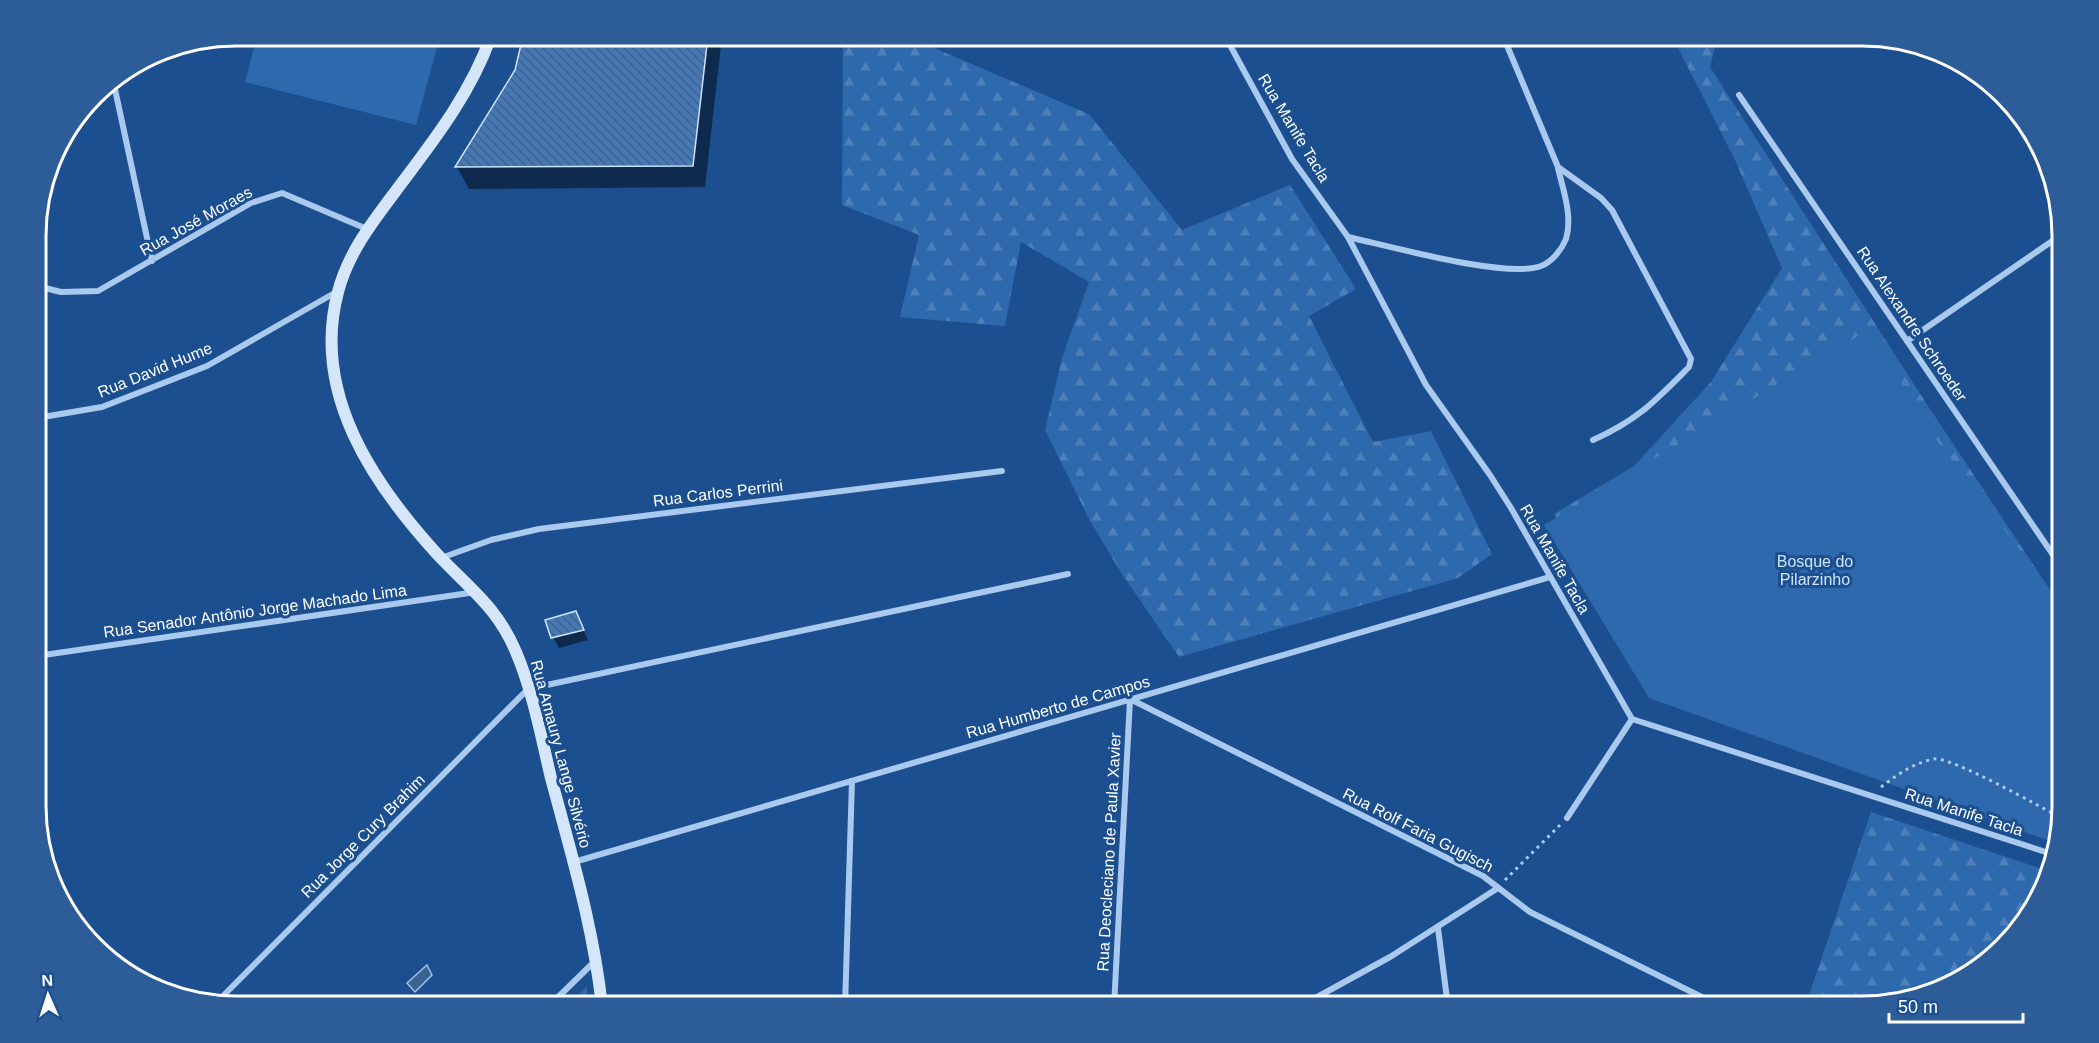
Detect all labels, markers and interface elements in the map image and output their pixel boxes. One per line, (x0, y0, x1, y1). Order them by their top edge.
street label: Rua Manife Tacla (1255, 71, 1333, 185)
street label: Rua José Moraes (137, 183, 255, 259)
street label: Rua Alexandre Schroeder (1854, 243, 1971, 405)
street label: Rua David Hume (95, 339, 215, 401)
street label: Rua Carlos Perrini (652, 477, 784, 509)
street label: Rua Manife Tacla (1517, 501, 1593, 617)
park label: Bosque do Pilarzinho (1777, 553, 1853, 588)
street label: Rua Senador Antônio Jorge Machado Lima (102, 581, 408, 641)
street label: Rua Amaury Lange Silvério (528, 658, 594, 850)
street label: Rua Humberto de Campos (964, 673, 1152, 741)
street label: Rua Deocleciano de Paula Xavier (1094, 731, 1124, 972)
street label: Rua Jorge Cury Brahim (298, 771, 428, 901)
street label: Rua Rolf Faria Gugisch (1340, 785, 1496, 875)
street label: Rua Manife Tacla (1903, 785, 2025, 839)
north arrow (18, 965, 78, 1025)
text: N (41, 972, 53, 989)
scale bar (1889, 986, 2022, 1024)
text: 50 m (1898, 997, 1938, 1017)

